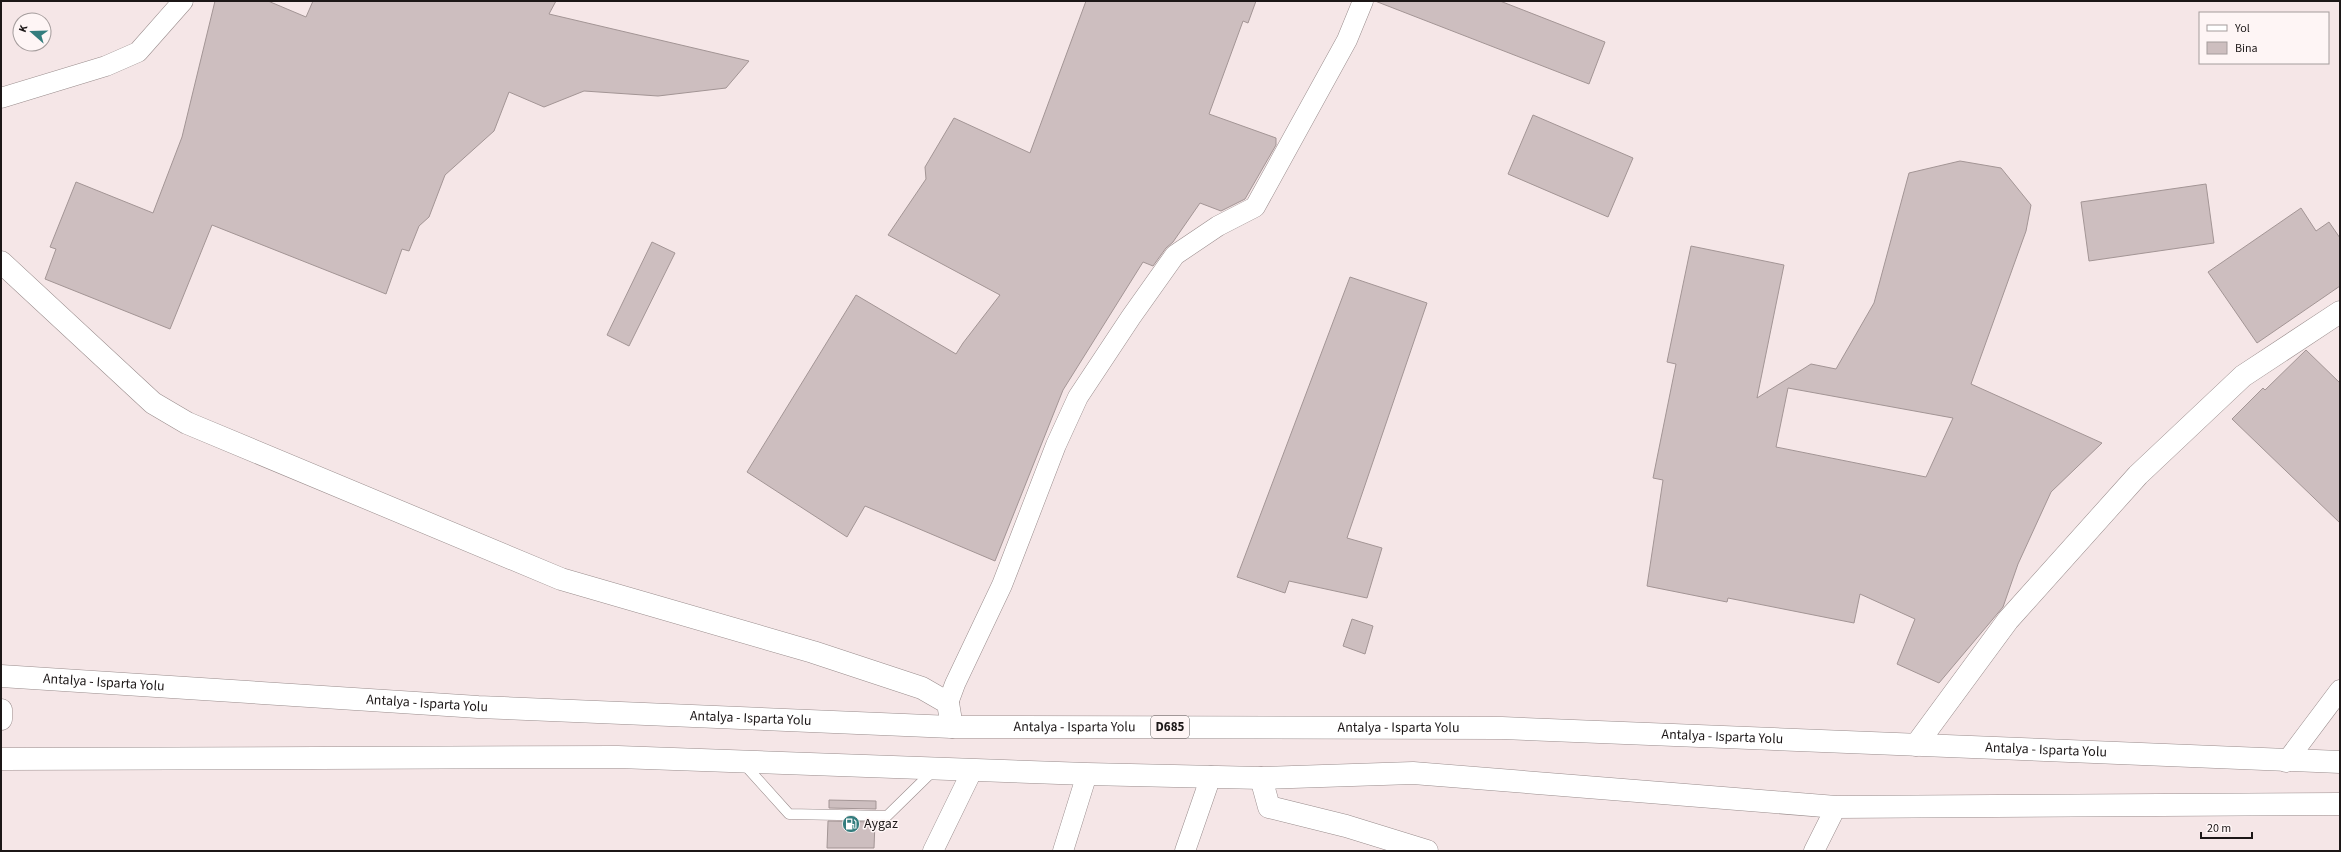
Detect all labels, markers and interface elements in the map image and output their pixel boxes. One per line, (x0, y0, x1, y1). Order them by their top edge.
north arrow (12, 12, 52, 52)
legend (2199, 12, 2329, 64)
text: Yol (2234, 20, 2250, 37)
text: K (15, 23, 31, 34)
text: Bina (2235, 40, 2258, 57)
street label: Antalya - Isparta Yolu (42, 669, 165, 697)
street label: Antalya - Isparta Yolu (366, 690, 488, 717)
street label: Antalya - Isparta Yolu (689, 706, 812, 731)
road number: D685 (1151, 716, 1189, 738)
street label: Antalya - Isparta Yolu (1014, 717, 1136, 737)
street label: Antalya - Isparta Yolu (1338, 718, 1460, 738)
street label: Antalya - Isparta Yolu (1661, 724, 1784, 749)
street label: Antalya - Isparta Yolu (1985, 738, 2107, 763)
fuel station icon: Aygaz (841, 814, 861, 834)
place label: Aygaz (864, 814, 898, 834)
scale bar (2201, 814, 2252, 840)
text: 20 m (2207, 820, 2231, 837)

